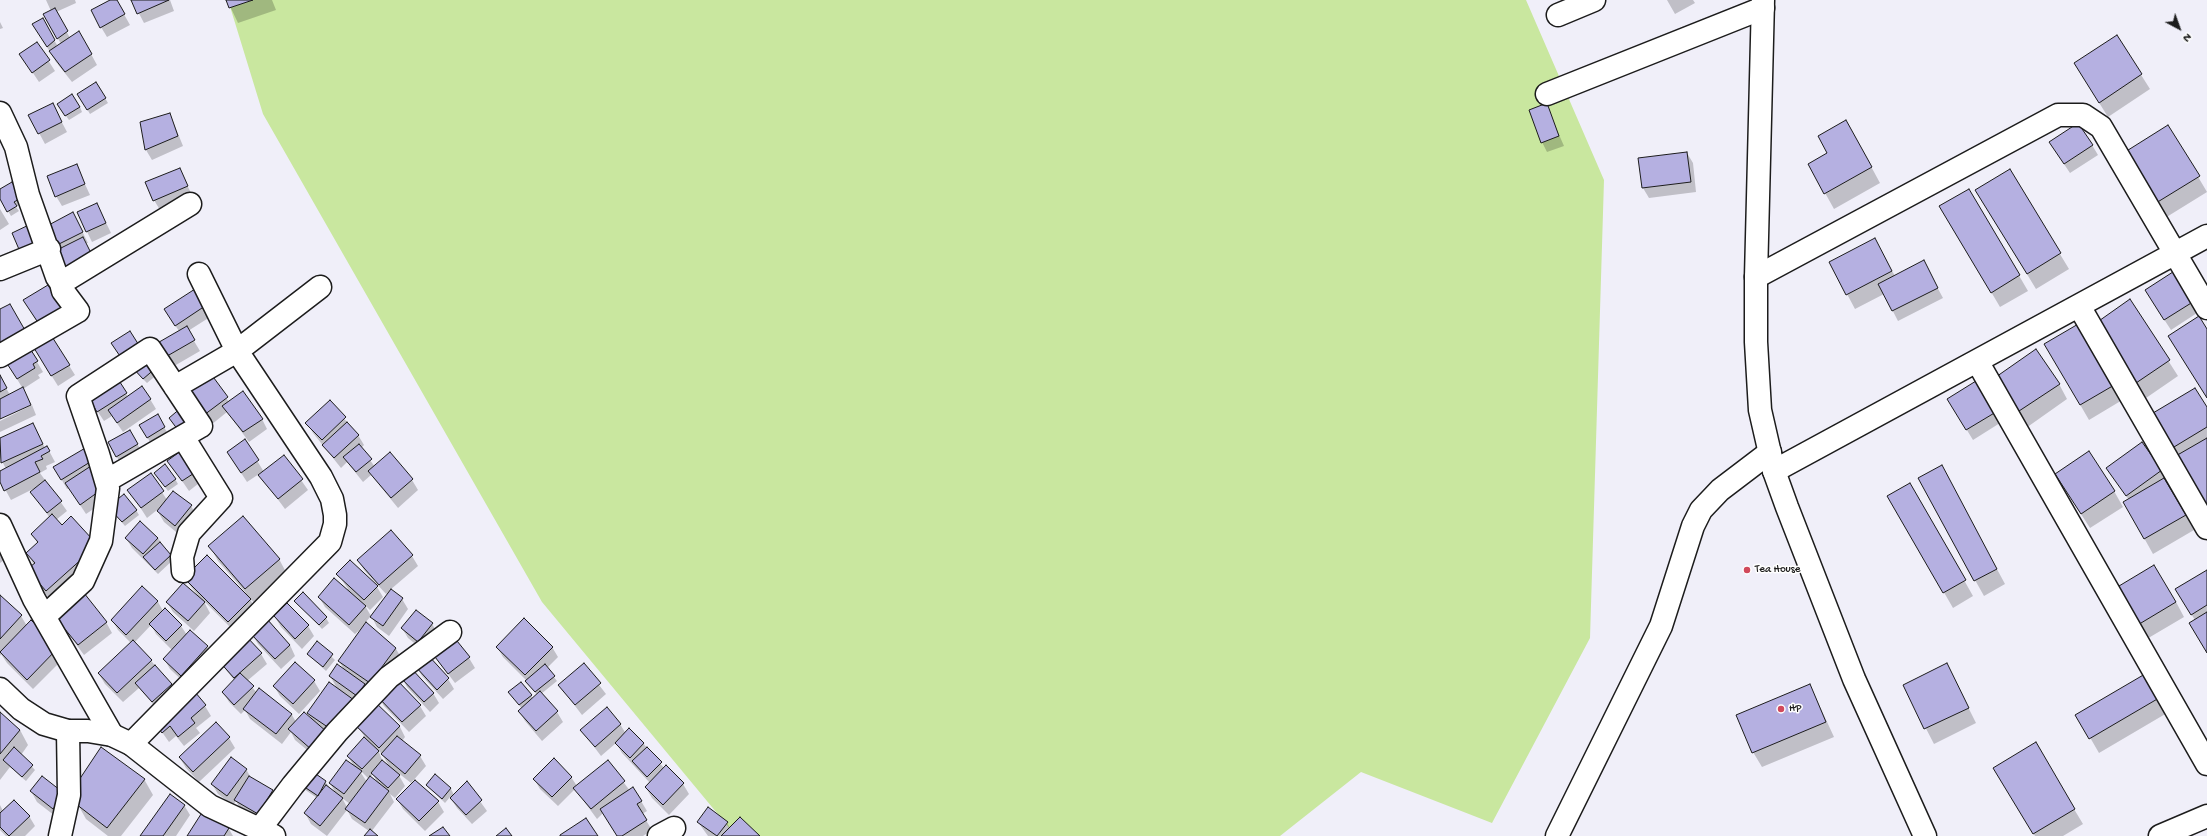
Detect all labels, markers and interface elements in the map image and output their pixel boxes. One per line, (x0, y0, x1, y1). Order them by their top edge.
north arrow (2159, 8, 2199, 48)
text: N (2180, 30, 2194, 44)
place label: Tea House (1755, 563, 1800, 577)
marker: Tea House (1742, 565, 1752, 575)
place label: HP (1789, 702, 1801, 716)
marker: HP (1776, 704, 1786, 714)

